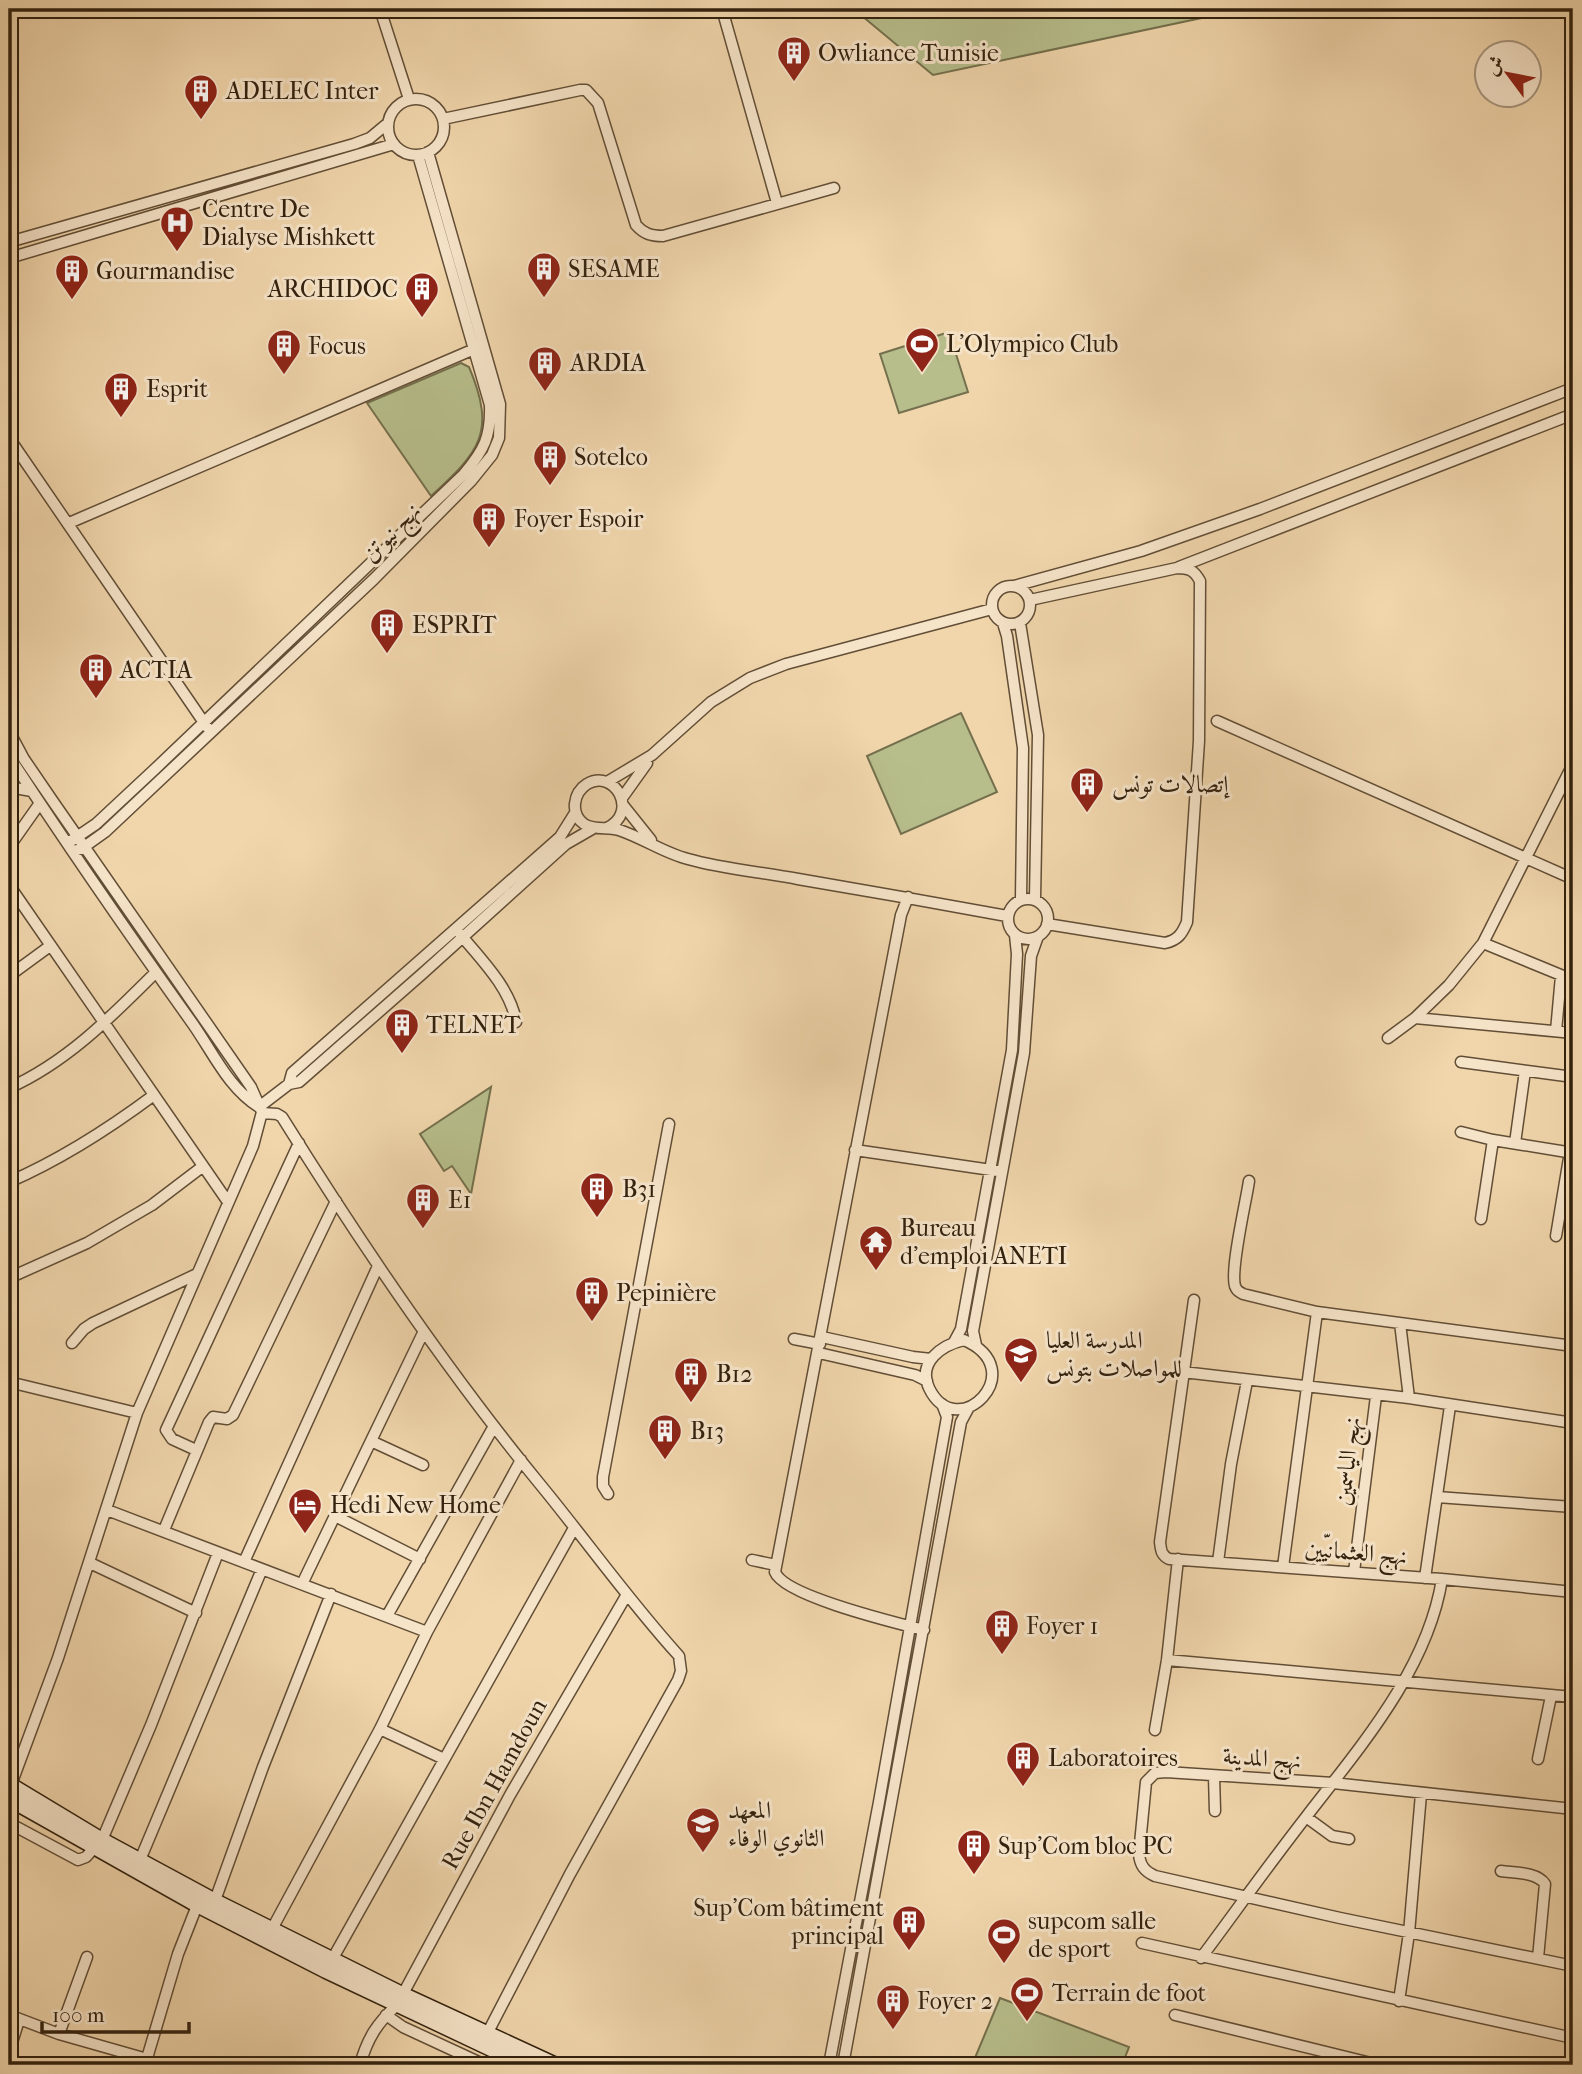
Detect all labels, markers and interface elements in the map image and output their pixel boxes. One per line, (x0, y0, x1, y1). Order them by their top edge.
building icon: Owliance Tunisie (775, 34, 813, 83)
north arrow (1474, 38, 1544, 108)
place label: Owliance Tunisie (818, 39, 999, 67)
text: ش (1480, 52, 1509, 79)
building icon: ADELEC Inter (182, 72, 220, 121)
place label: ADELEC Inter (225, 77, 379, 105)
place label: Centre De Dialyse Mishkett (202, 195, 376, 251)
hospital icon: Centre De Dialyse Mishkett (158, 204, 196, 253)
building icon: SESAME (525, 250, 563, 299)
building icon: Gourmandise (53, 252, 91, 301)
place label: SESAME (568, 255, 660, 283)
place label: Gourmandise (96, 257, 235, 285)
building icon: ARCHIDOC (403, 270, 441, 319)
place label: ARCHIDOC (267, 275, 398, 303)
sports icon: L'Olympico Club (903, 325, 941, 374)
building icon: Focus (265, 327, 303, 376)
place label: L'Olympico Club (946, 330, 1118, 358)
place label: Focus (308, 332, 366, 360)
building icon: ARDIA (526, 344, 564, 393)
place label: ARDIA (569, 349, 646, 377)
building icon: Esprit (102, 370, 140, 419)
place label: Esprit (146, 375, 209, 403)
building icon: Sotelco (531, 438, 569, 487)
place label: Sotelco (574, 443, 648, 471)
street label: نهج نيوتن (356, 497, 431, 572)
building icon: Foyer Espoir (470, 500, 508, 549)
place label: Foyer Espoir (514, 505, 644, 533)
building icon: ESPRIT (368, 606, 406, 655)
place label: ESPRIT (412, 611, 497, 639)
building icon: ACTIA (77, 651, 115, 700)
place label: ACTIA (119, 656, 193, 684)
building icon: إتصالات تونس (1068, 765, 1106, 814)
place label: إتصالات تونس (1112, 770, 1230, 800)
building icon: TELNET (383, 1006, 421, 1055)
place label: TELNET (426, 1011, 521, 1039)
building icon: B31 (578, 1170, 616, 1219)
place label: B31 (622, 1175, 656, 1203)
building icon: E1 (404, 1181, 442, 1230)
place label: E1 (448, 1186, 471, 1214)
place label: Bureau d'emploi ANETI (900, 1214, 1067, 1270)
temple icon: Bureau d'emploi ANETI (857, 1223, 895, 1272)
building icon: Pepinière (573, 1274, 611, 1323)
place label: Pepinière (616, 1279, 717, 1307)
place label: المدرسة العليا للمواصلات بتونس (1046, 1326, 1182, 1384)
school or university icon: المدرسة العليا للمواصلات بتونس (1002, 1335, 1040, 1384)
building icon: B12 (672, 1355, 710, 1404)
place label: B12 (716, 1360, 753, 1388)
building icon: B13 (646, 1412, 684, 1461)
street label: نهج الياسمين (1328, 1415, 1373, 1508)
place label: B13 (690, 1417, 724, 1445)
hotel icon: Hedi New Home (286, 1486, 324, 1535)
place label: Hedi New Home (330, 1491, 501, 1519)
street label: نهج العثمانيّين (1303, 1532, 1409, 1577)
building icon: Foyer 1 (983, 1607, 1021, 1656)
place label: Foyer 1 (1026, 1612, 1098, 1640)
street label: Rue Ibn Hamdoun (435, 1694, 553, 1874)
building icon: Laboratoires (1004, 1739, 1042, 1788)
street label: نهج المدينة (1221, 1741, 1302, 1782)
place label: Laboratoires (1048, 1744, 1178, 1772)
place label: المعهد الثانوي الوفاء (728, 1796, 825, 1857)
school or university icon: المعهد الثانوي الوفاء (684, 1805, 722, 1854)
building icon: Sup'Com bloc PC (955, 1827, 993, 1876)
place label: Sup'Com bloc PC (998, 1832, 1173, 1860)
place label: Sup'Com bâtiment principal (693, 1894, 884, 1950)
building icon: Sup'Com bâtiment principal (890, 1903, 928, 1952)
place label: supcom salle de sport (1028, 1907, 1156, 1963)
sports icon: supcom salle de sport (985, 1916, 1023, 1965)
sports icon: Terrain de foot (1008, 1974, 1046, 2023)
place label: Terrain de foot (1052, 1979, 1207, 2007)
building icon: Foyer 2 (874, 1982, 912, 2031)
place label: Foyer 2 (917, 1987, 993, 2015)
scale bar (42, 1990, 189, 2034)
text: 100 m (52, 2003, 105, 2027)

